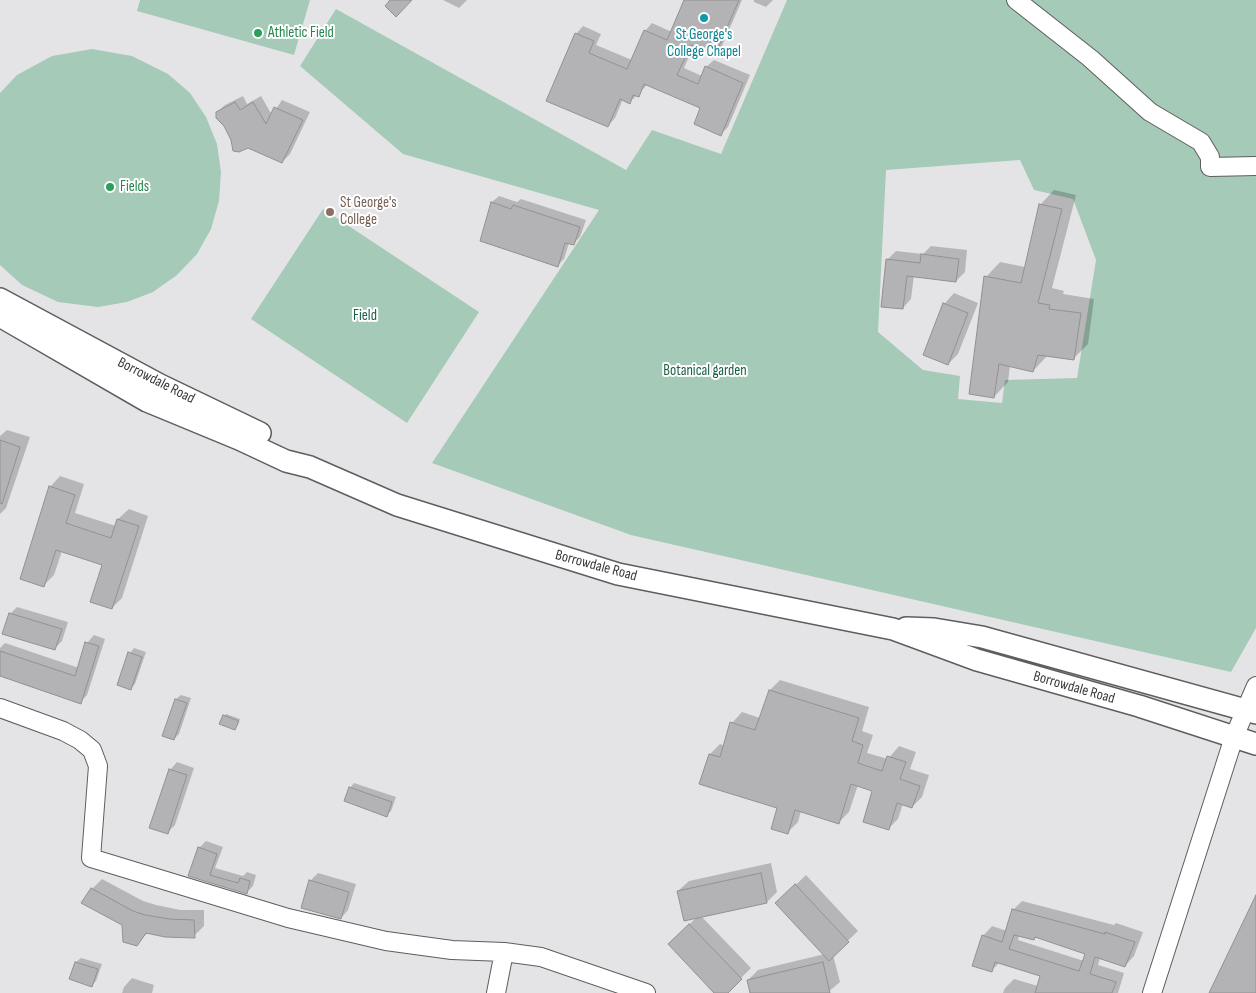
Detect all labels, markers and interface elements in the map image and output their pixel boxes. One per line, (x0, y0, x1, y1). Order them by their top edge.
marker: St George's College Chapel (698, 12, 710, 24)
place label: Athletic Field (268, 24, 334, 42)
place label: St George's College Chapel (667, 26, 741, 61)
marker: Athletic Field (252, 27, 264, 39)
place label: Fields (120, 178, 149, 196)
marker: Fields (104, 181, 116, 193)
place label: St George's College (340, 194, 397, 229)
marker: St George's College (324, 206, 336, 218)
park label: Field (353, 307, 377, 325)
street label: Borrowdale Road (114, 354, 198, 408)
park label: Botanical garden (663, 362, 747, 380)
street label: Borrowdale Road (553, 546, 639, 586)
street label: Borrowdale Road (1031, 668, 1117, 708)

